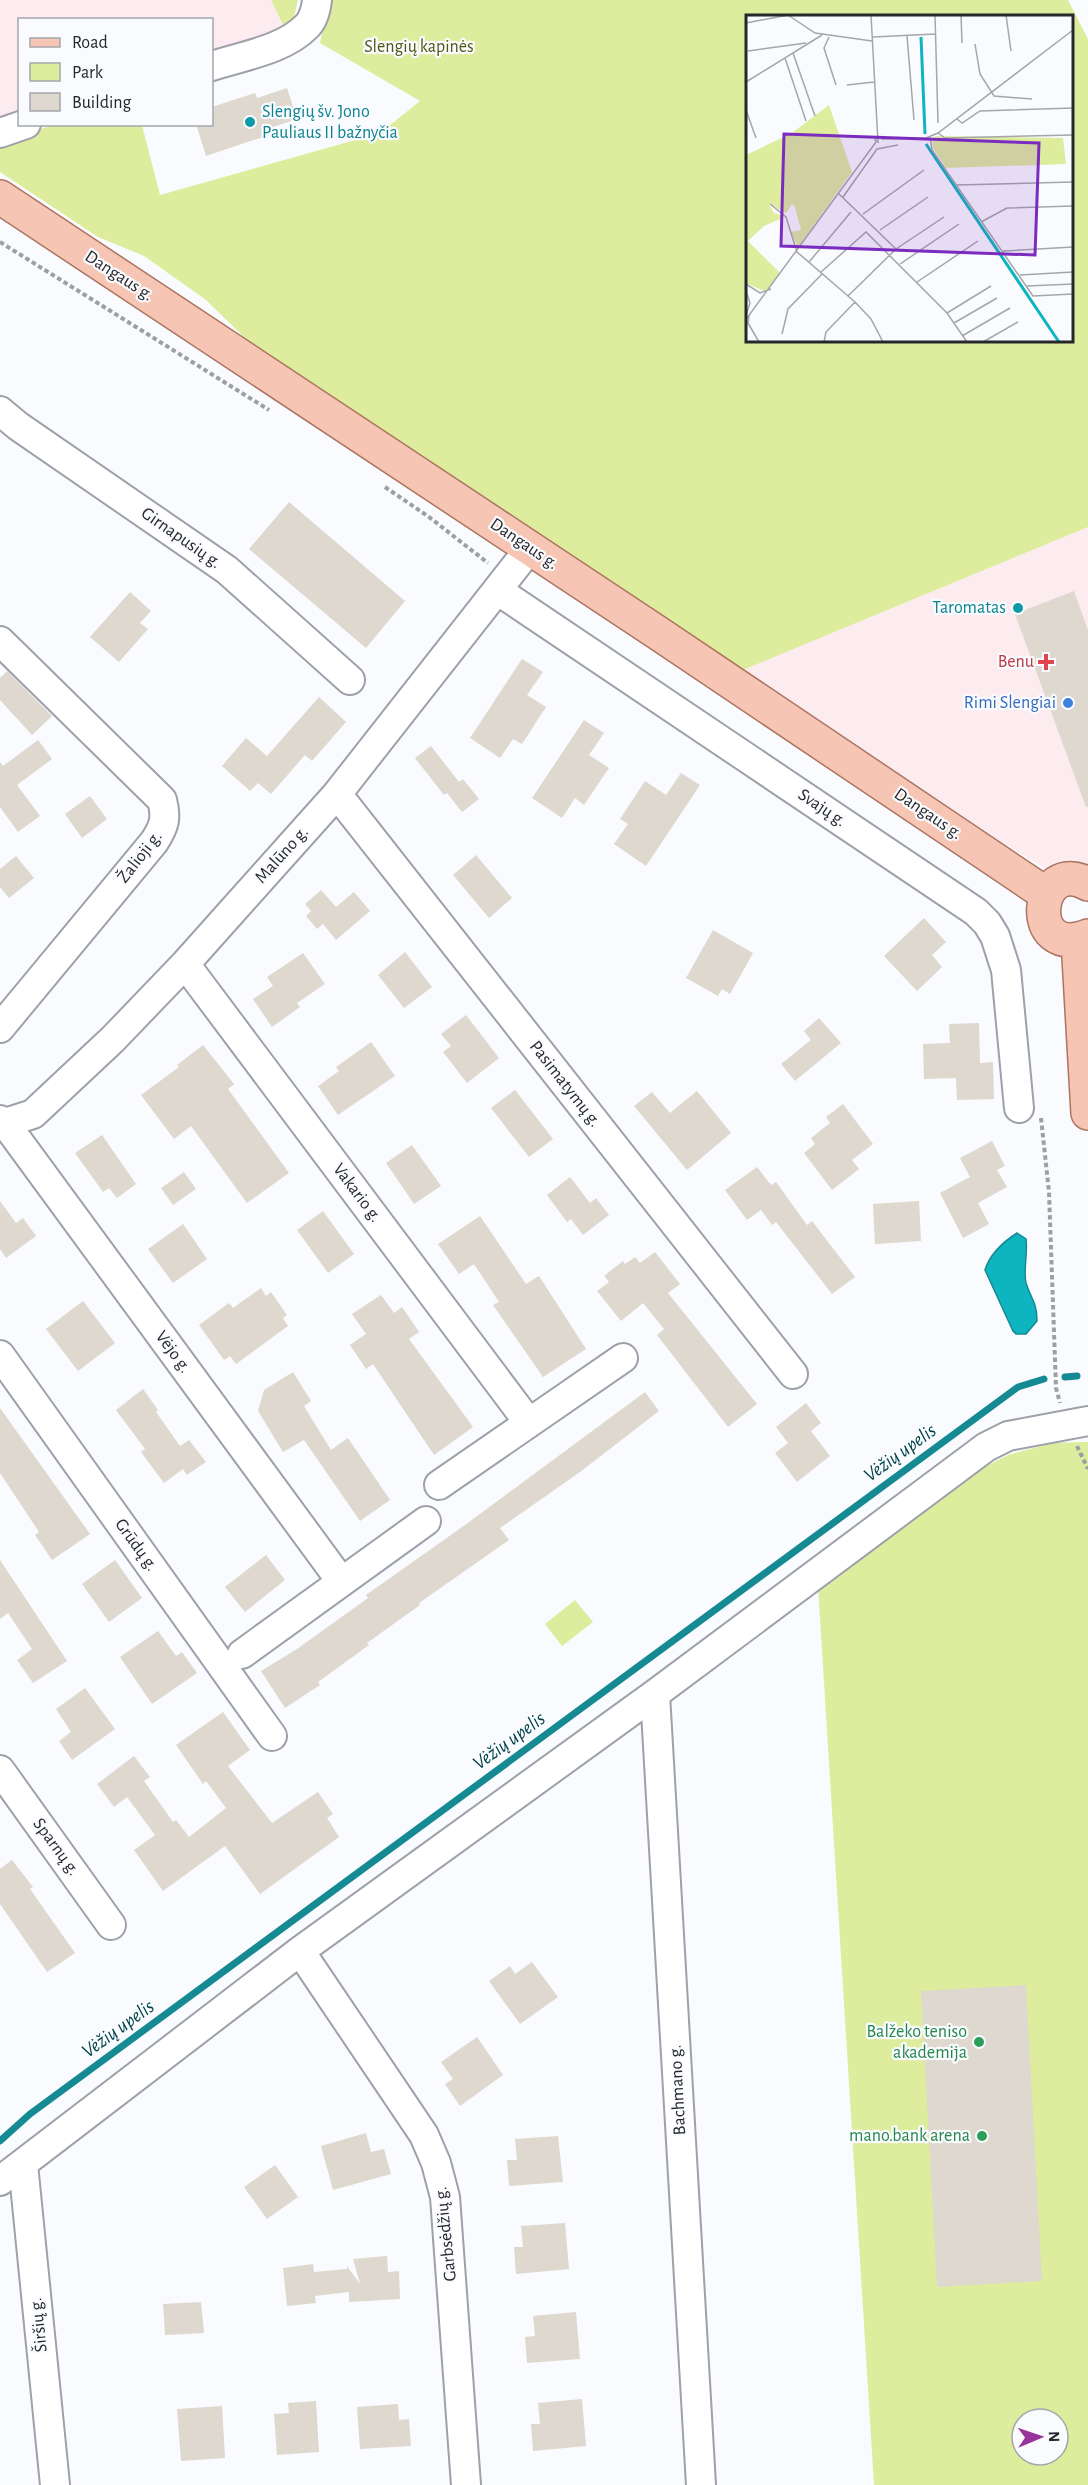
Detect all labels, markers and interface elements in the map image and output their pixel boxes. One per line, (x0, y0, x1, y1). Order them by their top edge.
inset map (746, 15, 1073, 342)
legend (18, 18, 213, 126)
text: Road (72, 34, 108, 52)
park label: Slengių kapinės (364, 38, 474, 56)
text: Park (72, 64, 104, 82)
text: Building (72, 94, 132, 112)
place label: Slengių šv. Jono Pauliaus II bažnyčia (262, 103, 398, 142)
marker: Slengių šv. Jono Pauliaus II bažnyčia (243, 115, 257, 129)
street label: Dangaus g. (82, 247, 156, 305)
street label: Girnapusių g. (138, 504, 224, 572)
street label: Dangaus g. (487, 515, 561, 573)
place label: Taromatas (932, 599, 1006, 617)
marker: Taromatas (1011, 601, 1025, 615)
place label: Benu (998, 653, 1034, 671)
marker: Benu (1039, 655, 1053, 669)
place label: Rimi Slengiai (964, 694, 1056, 712)
marker: Rimi Slengiai (1061, 696, 1075, 710)
street label: Dangaus g. (891, 785, 965, 843)
street label: Svajų g. (795, 786, 849, 830)
street label: Malūno g. (252, 823, 312, 887)
street label: Žalioji g. (112, 826, 166, 886)
street label: Pasimatymų g. (526, 1038, 604, 1130)
street label: Vakario g. (329, 1160, 385, 1226)
street label: Vėjo g. (152, 1328, 194, 1376)
water label: Vėžių upelis (860, 1420, 940, 1486)
street label: Grūdų g. (111, 1516, 161, 1574)
water label: Vėžių upelis (469, 1708, 549, 1774)
street label: Sparnų g. (29, 1815, 83, 1879)
water label: Vėžių upelis (78, 1996, 158, 2062)
place label: Balžeko teniso akademija (866, 2023, 967, 2062)
marker: Balžeko teniso akademija (972, 2035, 986, 2049)
street label: Bachmano g. (667, 2044, 689, 2136)
place label: mano.bank arena (849, 2127, 970, 2145)
marker: mano.bank arena (975, 2129, 989, 2143)
street label: Garbsėdžių g. (432, 2186, 460, 2282)
street label: Širšių g. (24, 2297, 51, 2353)
north arrow (1010, 2407, 1070, 2467)
text: N (1046, 2431, 1062, 2442)

